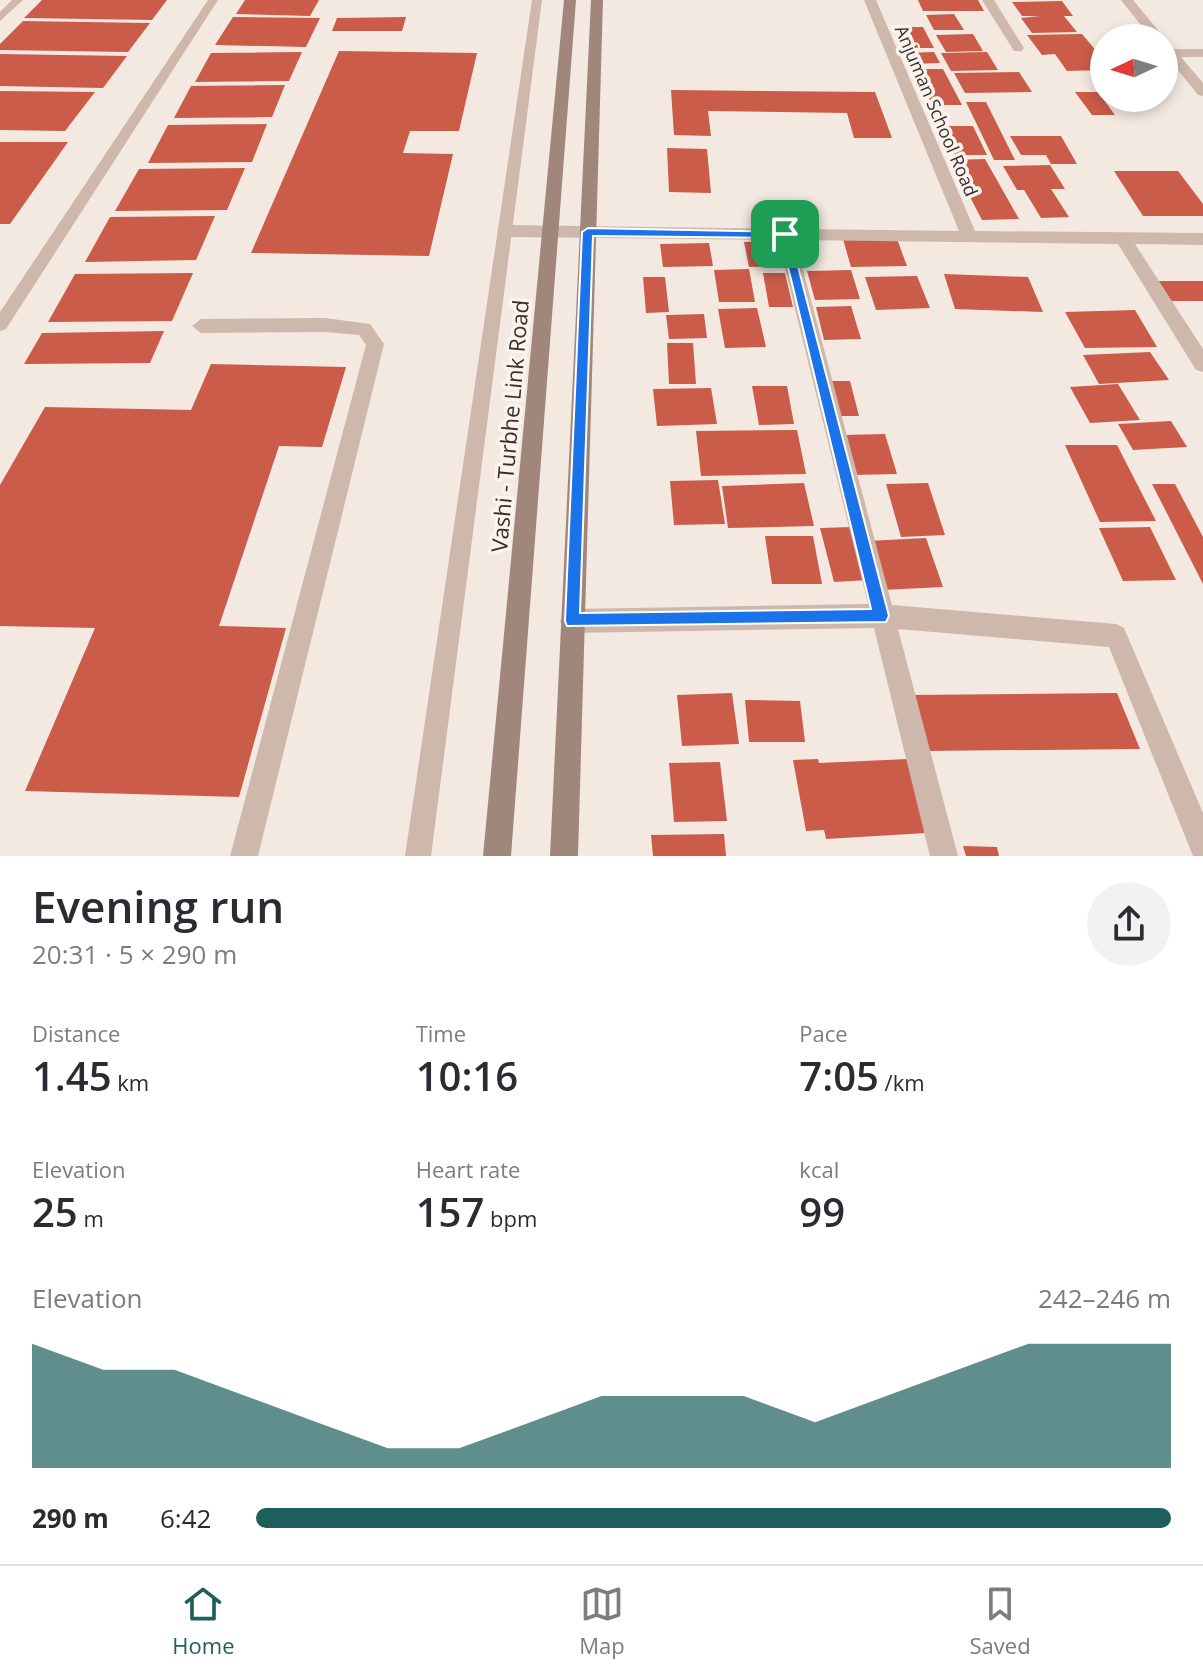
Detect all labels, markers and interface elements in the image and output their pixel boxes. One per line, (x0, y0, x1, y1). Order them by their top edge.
street label: Anjuman School Road (890, 21, 984, 200)
north arrow (1090, 24, 1178, 112)
map controls (1090, 24, 1178, 112)
pin (751, 200, 819, 268)
icon: arrive (763, 212, 807, 256)
street label: Vashi - Turbhe Link Road (483, 298, 535, 553)
text: Evening run (32, 876, 284, 936)
button: share (1087, 882, 1171, 966)
text: 20:31 · 5 × 290 m (32, 936, 237, 972)
text: Distance (32, 1018, 120, 1048)
text: Time (416, 1018, 466, 1048)
text: Pace (799, 1018, 848, 1048)
text: 1.45 (32, 1048, 112, 1103)
text: 10:16 (416, 1048, 518, 1103)
text: 7:05 (799, 1048, 879, 1103)
text: km (112, 1067, 149, 1097)
text: /km (879, 1067, 925, 1097)
text: Elevation (32, 1154, 125, 1184)
text: Heart rate (416, 1154, 520, 1184)
text: kcal (799, 1154, 839, 1184)
text: 25 (32, 1184, 78, 1239)
text: 157 (416, 1184, 484, 1239)
text: 99 (799, 1184, 845, 1239)
text: m (78, 1203, 104, 1233)
text: bpm (484, 1203, 537, 1233)
text: Elevation (32, 1280, 142, 1316)
text: 242–246 m (1038, 1280, 1171, 1316)
text: 290 m (32, 1500, 109, 1536)
text: 6:42 (160, 1500, 211, 1536)
tab: Home (172, 1582, 235, 1660)
tab: Map (579, 1582, 625, 1660)
tab: Saved (970, 1582, 1031, 1660)

